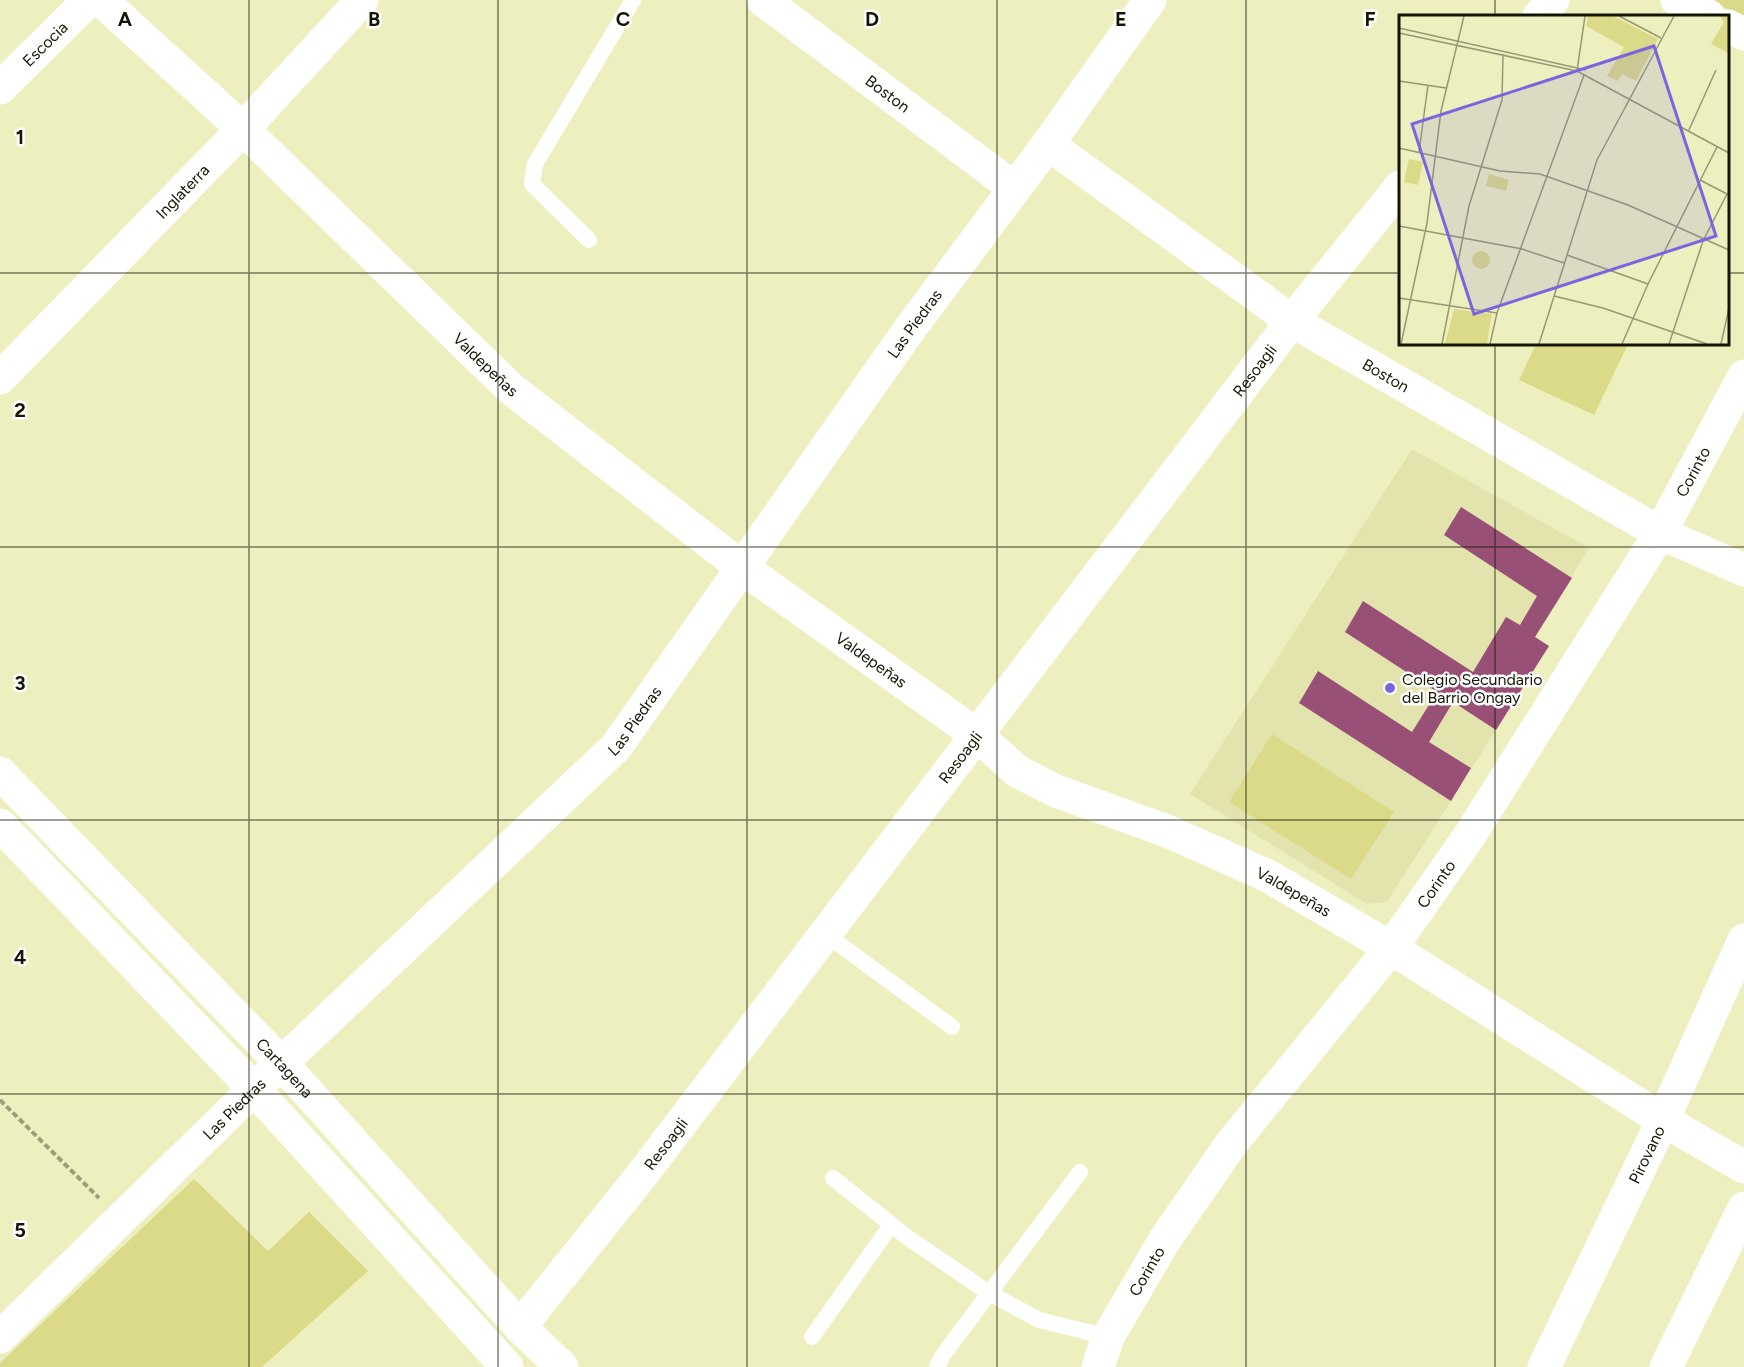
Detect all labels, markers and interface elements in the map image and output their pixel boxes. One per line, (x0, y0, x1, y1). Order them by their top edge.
text: A (118, 7, 133, 31)
text: B (368, 7, 380, 31)
text: C (616, 7, 630, 31)
text: D (865, 7, 879, 31)
text: E (1115, 7, 1127, 31)
text: F (1364, 7, 1376, 31)
inset map (1399, 15, 1729, 345)
street label: Escocia (18, 17, 71, 70)
street label: Boston (862, 71, 914, 116)
text: 1 (16, 125, 24, 149)
street label: Inglaterra (152, 160, 213, 222)
street label: Las Piedras (883, 286, 946, 361)
street label: Valdepeñas (449, 329, 522, 400)
street label: Resoagli (1229, 341, 1280, 400)
street label: Boston (1359, 354, 1413, 396)
text: 2 (14, 398, 26, 422)
street label: Corinto (1672, 443, 1714, 500)
street label: Valdepeñas (832, 628, 911, 692)
place label: Colegio Secundario del Barrio Ongay (1402, 670, 1542, 707)
text: 3 (14, 671, 26, 695)
marker: Colegio Secundario del Barrio Ongay (1383, 681, 1397, 695)
street label: Las Piedras (604, 683, 665, 759)
street label: Resoagli (934, 727, 986, 787)
street label: Corinto (1413, 856, 1459, 911)
street label: Valdepeñas (1254, 863, 1335, 920)
text: 4 (14, 945, 27, 969)
street label: Cartagena (253, 1034, 317, 1102)
street label: Las Piedras (199, 1074, 269, 1143)
street label: Resoagli (640, 1114, 691, 1174)
street label: Pirovano (1624, 1122, 1668, 1186)
text: 5 (14, 1218, 26, 1242)
street label: Corinto (1125, 1243, 1168, 1299)

